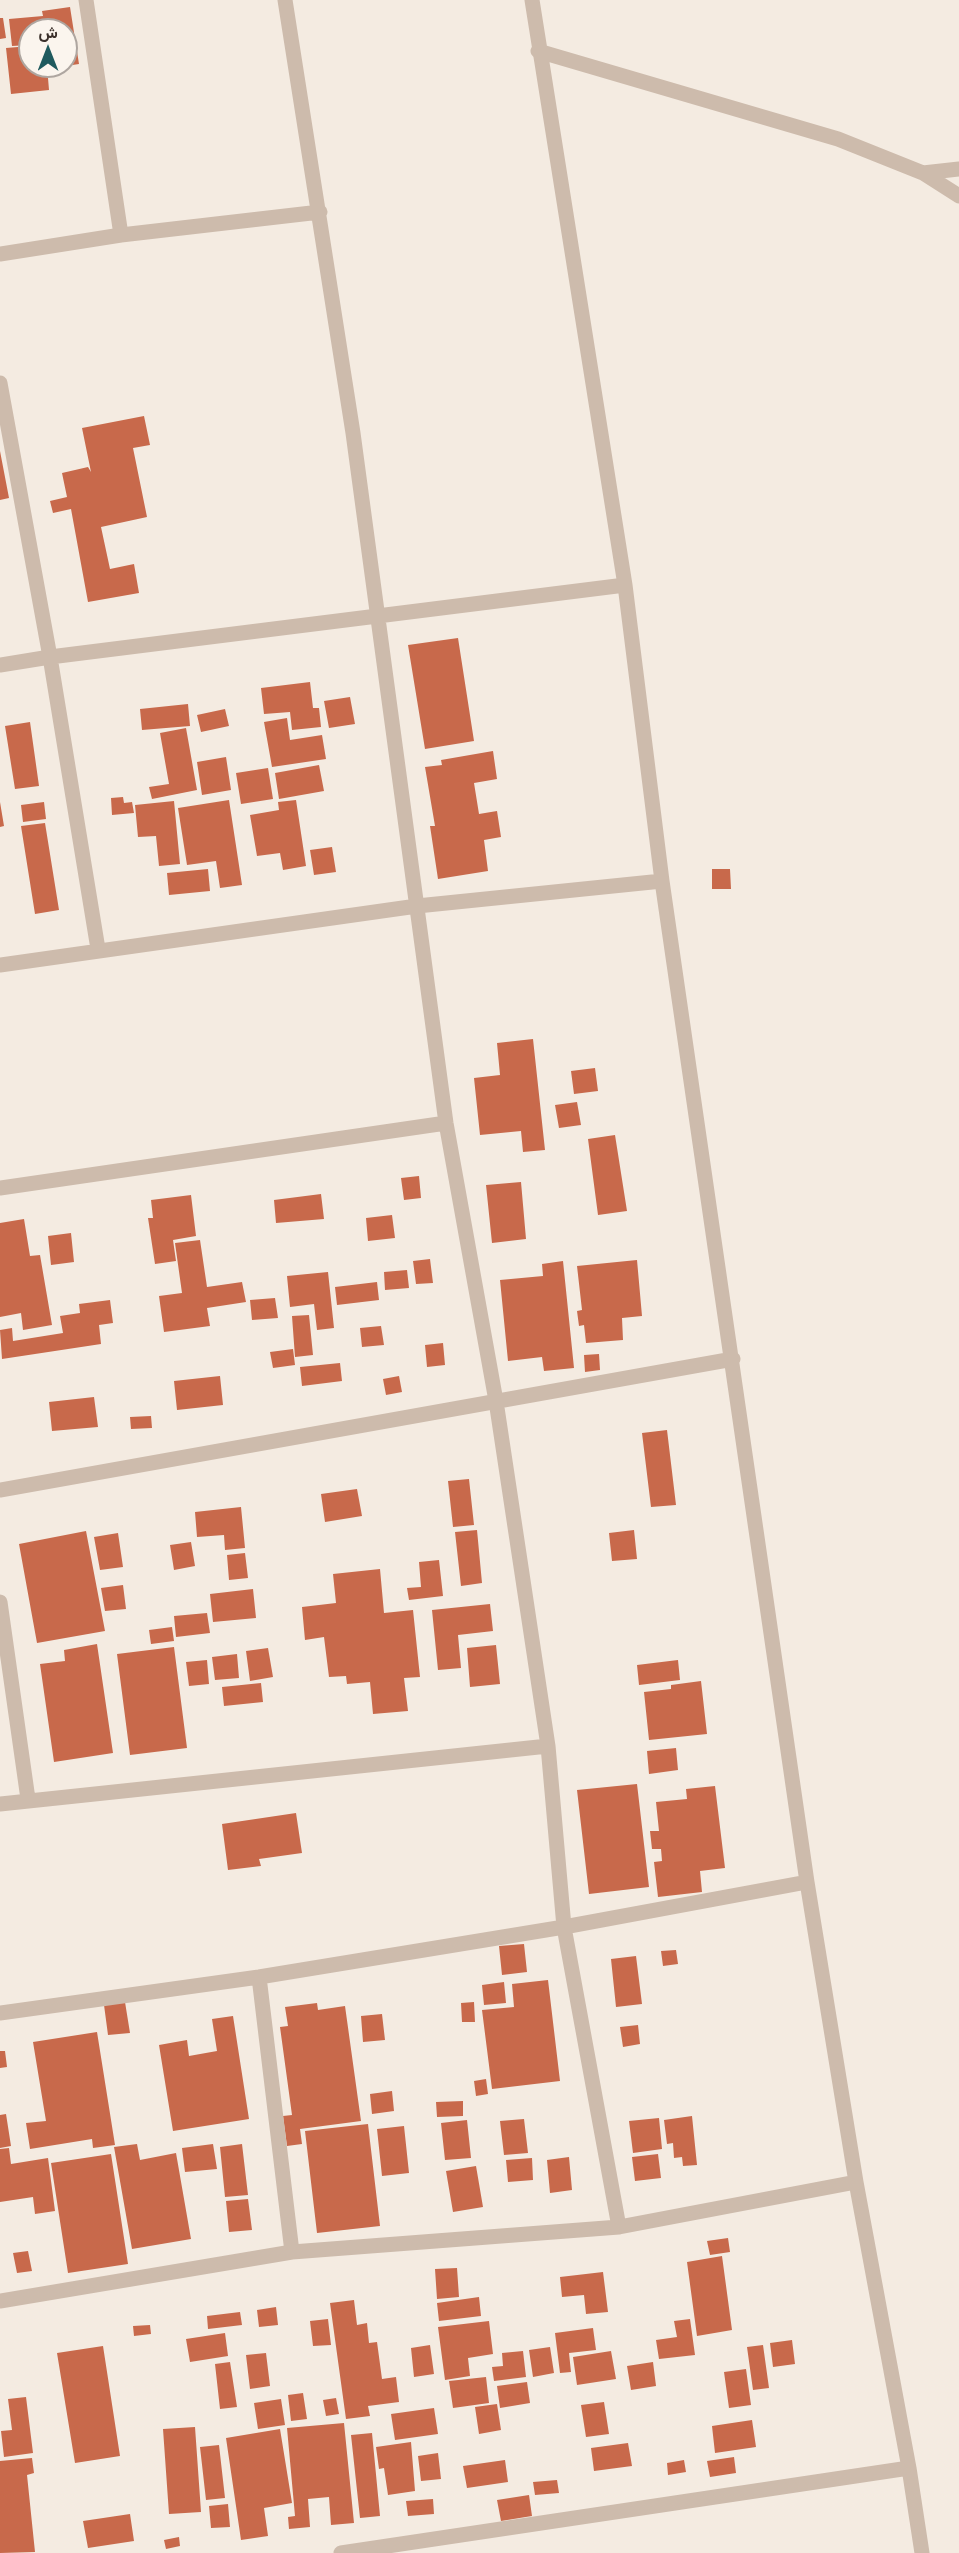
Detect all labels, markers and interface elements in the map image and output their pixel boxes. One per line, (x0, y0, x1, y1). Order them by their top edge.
north arrow (18, 18, 78, 78)
text: ش (38, 21, 58, 43)

